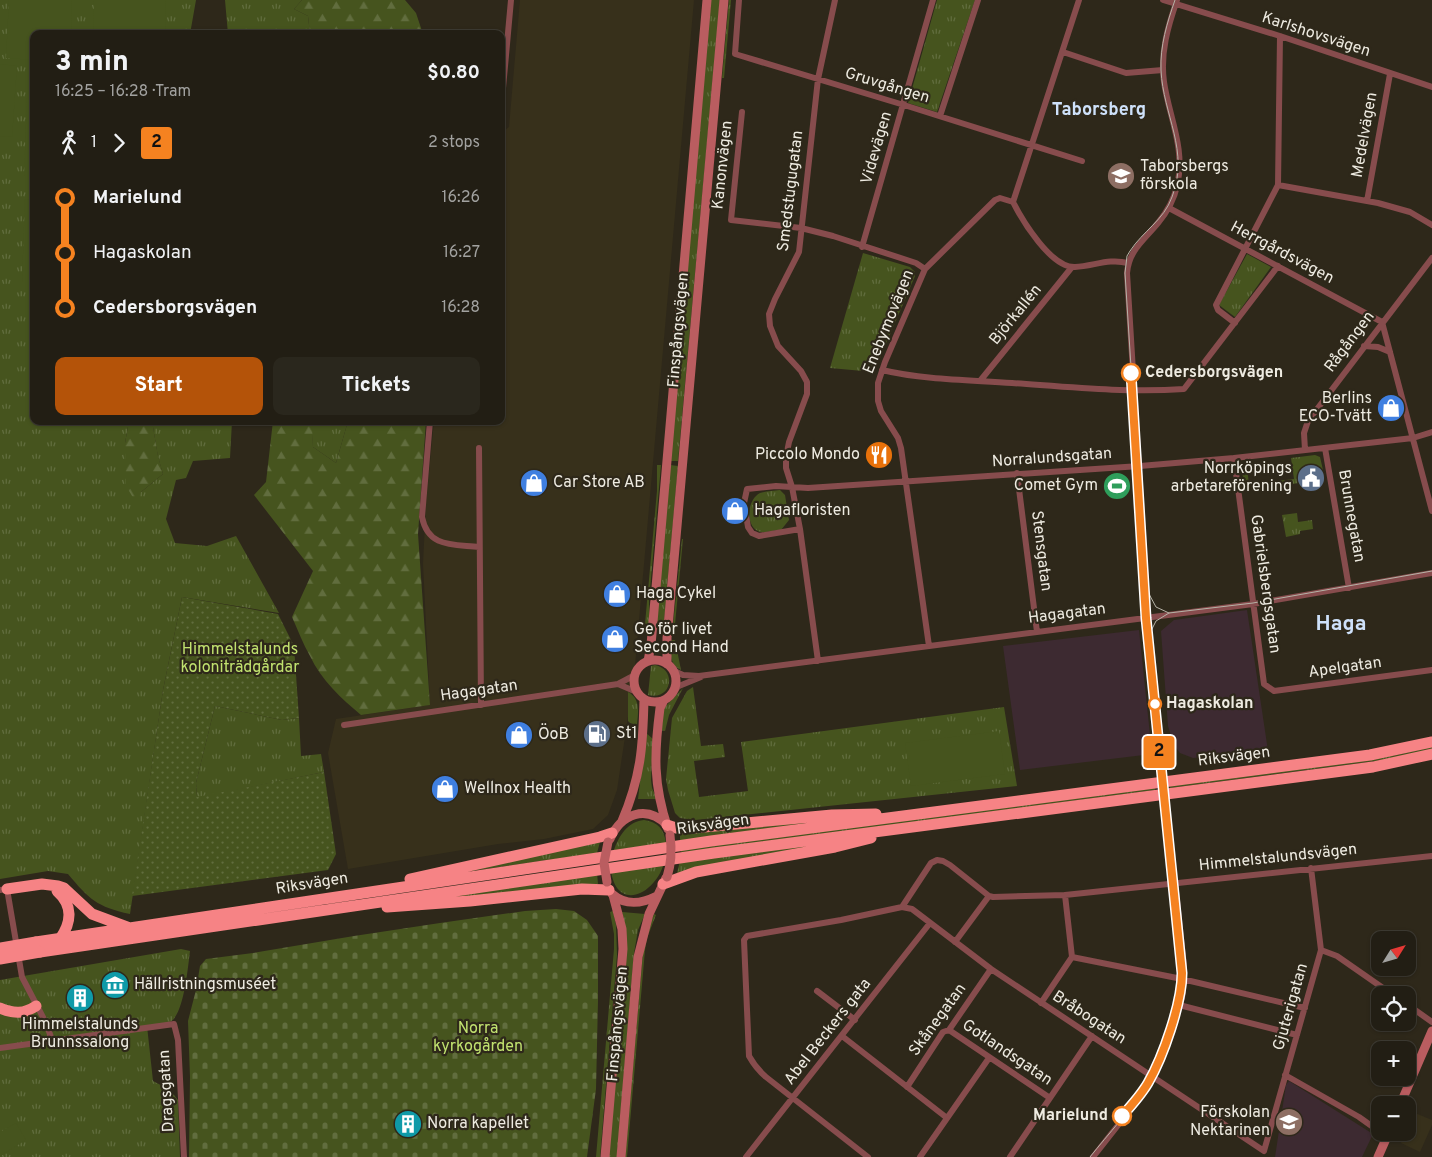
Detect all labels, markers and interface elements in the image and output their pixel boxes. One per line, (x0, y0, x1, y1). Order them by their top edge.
street label: Karlshovsvägen (1259, 8, 1373, 62)
text: 3 min (55, 45, 129, 81)
text: $0.80 (427, 61, 480, 85)
street label: Gruvgången (842, 64, 932, 108)
text: 16:25 – 16:28 · Tram (55, 82, 191, 102)
street label: Medelvägen (1348, 91, 1382, 179)
district label: Taborsberg (1052, 99, 1146, 122)
street label: Videvägen (857, 109, 897, 187)
street label: Kanonvägen (708, 120, 738, 210)
icon: walk (55, 129, 83, 157)
icon: forward (105, 129, 133, 157)
street label: Smedstugugatan (774, 129, 808, 253)
text: 2 (151, 131, 162, 154)
text: 1 (91, 133, 97, 153)
text: 2 stops (428, 133, 480, 153)
place label: Taborsbergs förskola (1140, 157, 1229, 195)
school or university icon: Taborsbergs förskola (1106, 161, 1136, 191)
text: Marielund (93, 186, 182, 210)
text: 16:26 (442, 188, 480, 208)
street label: Herrgårdsvägen (1227, 217, 1337, 289)
text: Hagaskolan (93, 241, 192, 265)
text: 16:27 (443, 243, 480, 263)
street label: Enebymovägen (859, 267, 919, 377)
street label: Finspångsvägen (664, 272, 694, 388)
street label: Björkallén (985, 281, 1047, 349)
text: Cedersborgsvägen (93, 296, 257, 320)
text: 16:28 (441, 298, 480, 318)
street label: Rågången (1321, 307, 1379, 377)
button: Start (55, 357, 263, 415)
button: Tickets (273, 357, 480, 415)
marker: Cedersborgsvägen (1121, 363, 1141, 383)
place label: Cedersborgsvägen (1145, 363, 1283, 383)
place label: Berlins ECO-Tvätt (1299, 389, 1372, 427)
shop icon: Berlins ECO-Tvätt (1376, 393, 1406, 423)
restaurant icon: Piccolo Mondo (864, 440, 894, 470)
street label: Norralundsgatan (991, 444, 1113, 472)
place label: Piccolo Mondo (755, 445, 860, 465)
place label: Norrköpings arbetareförening (1171, 459, 1292, 497)
public building icon: Norrköpings arbetareförening (1296, 463, 1326, 493)
shop icon: Car Store AB (519, 468, 549, 498)
street label: Brunnegatan (1333, 468, 1369, 564)
sports icon: Comet Gym (1102, 471, 1132, 501)
place label: Car Store AB (553, 473, 645, 493)
place label: Comet Gym (1014, 476, 1098, 496)
shop icon: Hagafloristen (720, 496, 750, 526)
place label: Hagafloristen (754, 501, 851, 521)
street label: Stensgatan (1026, 509, 1056, 593)
street label: Gabrielsbergsgatan (1245, 513, 1285, 655)
shop icon: Haga Cykel (602, 579, 632, 609)
place label: Haga Cykel (636, 584, 716, 604)
street label: Hagagatan (1027, 599, 1107, 629)
district label: Haga (1316, 611, 1366, 638)
place label: Ge för livet Second Hand (634, 620, 729, 658)
shop icon: Ge för livet Second Hand (600, 624, 630, 654)
park label: Himmelstalunds koloniträdgårdar (181, 640, 299, 678)
street label: Apelgatan (1307, 653, 1383, 683)
street label: Hagagatan (439, 676, 519, 706)
place label: Hagaskolan (1166, 694, 1253, 714)
marker: Hagaskolan (1148, 697, 1162, 711)
fuel station icon: St1 (582, 719, 612, 749)
shop icon: ÖoB (504, 720, 534, 750)
place label: ÖoB (538, 723, 569, 745)
place label: St1 (616, 724, 637, 744)
line badge: 2 (1143, 736, 1175, 768)
text: 2 (1153, 740, 1165, 763)
street label: Riksvägen (1196, 743, 1272, 771)
shop icon: Wellnox Health (430, 774, 460, 804)
place label: Wellnox Health (464, 779, 571, 799)
street label: Riksvägen (675, 810, 751, 840)
street label: Himmelstalundsvägen (1198, 840, 1358, 876)
street label: Riksvägen (274, 868, 350, 900)
north arrow (1371, 931, 1416, 976)
map controls (1371, 931, 1416, 1141)
street label: Gjuterigatan (1269, 961, 1313, 1053)
street label: Finspångsvägen (603, 966, 633, 1082)
museum icon: Hällristningsmuséet (100, 970, 130, 1000)
place label: Hällristningsmuséet (134, 975, 276, 995)
street label: Abel Beckers gata (780, 975, 876, 1089)
street label: Skånegatan (905, 980, 971, 1060)
building icon: Himmelstalunds Brunnssalong (65, 983, 95, 1013)
button: locate (1371, 986, 1416, 1031)
street label: Bråbogatan (1048, 987, 1130, 1049)
place label: Himmelstalunds Brunnssalong (22, 1015, 138, 1053)
street label: Gotlandsgatan (958, 1015, 1056, 1091)
park label: Norra kyrkogården (433, 1019, 523, 1057)
button: + (1371, 1041, 1416, 1086)
street label: Dragsgatan (155, 1049, 179, 1133)
button: − (1371, 1096, 1416, 1141)
place label: Förskolan Nektarinen (1190, 1103, 1270, 1141)
place label: Marielund (1033, 1106, 1108, 1126)
marker: Marielund (1112, 1106, 1132, 1126)
school or university icon: Förskolan Nektarinen (1274, 1107, 1304, 1137)
building icon: Norra kapellet (393, 1109, 423, 1139)
place label: Norra kapellet (427, 1114, 529, 1134)

